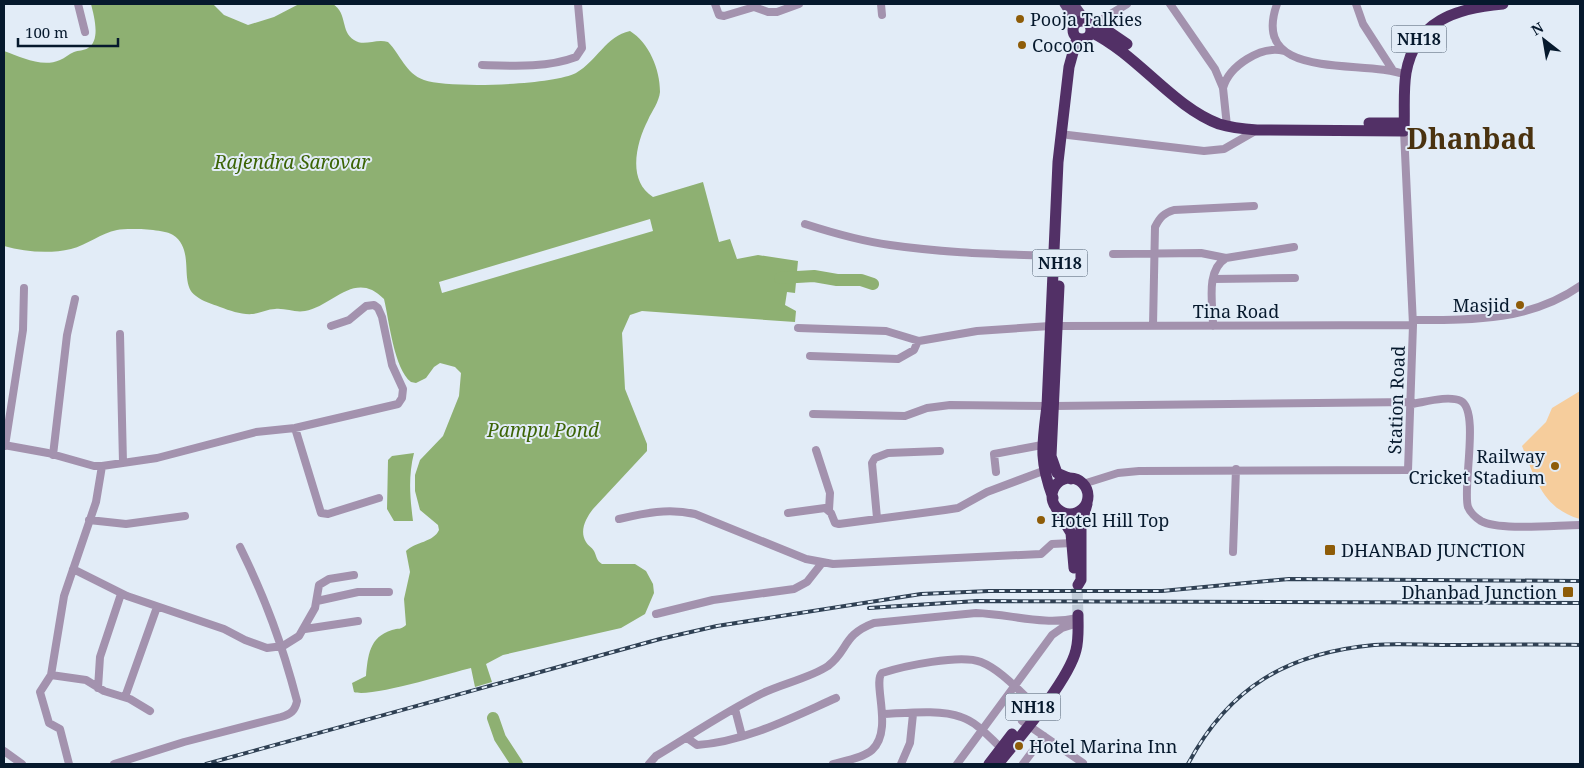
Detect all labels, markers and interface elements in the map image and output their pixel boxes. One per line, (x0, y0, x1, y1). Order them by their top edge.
place label: Pooja Talkies (1030, 7, 1142, 31)
marker: Pooja Talkies (1014, 13, 1026, 25)
scale bar (18, 15, 118, 47)
north arrow (1519, 15, 1569, 65)
text: N (1527, 17, 1547, 39)
text: 100 m (25, 22, 68, 42)
road number: NH18 (1392, 26, 1446, 52)
place label: Cocoon (1032, 33, 1095, 57)
marker: Cocoon (1016, 39, 1028, 51)
district label: Dhanbad (1407, 119, 1535, 157)
water label: Rajendra Sarovar (213, 149, 370, 175)
road number: NH18 (1032, 250, 1088, 276)
place label: Masjid (1453, 293, 1510, 317)
street label: Tina Road (1193, 299, 1279, 323)
marker: Masjid (1514, 299, 1526, 311)
street label: Station Road (1382, 345, 1410, 455)
water label: Pampu Pond (486, 417, 600, 443)
place label: Railway Cricket Stadium (1409, 444, 1546, 489)
marker: Railway Cricket Stadium (1549, 460, 1561, 472)
place label: Hotel Hill Top (1051, 508, 1169, 532)
marker: Hotel Hill Top (1035, 514, 1047, 526)
place label: DHANBAD JUNCTION (1341, 538, 1526, 562)
marker: DHANBAD JUNCTION (1323, 543, 1337, 557)
place label: Dhanbad Junction (1401, 580, 1557, 604)
marker: Dhanbad Junction (1561, 585, 1575, 599)
road number: NH18 (1006, 694, 1060, 720)
place label: Hotel Marina Inn (1029, 734, 1178, 758)
marker: Hotel Marina Inn (1013, 740, 1025, 752)

